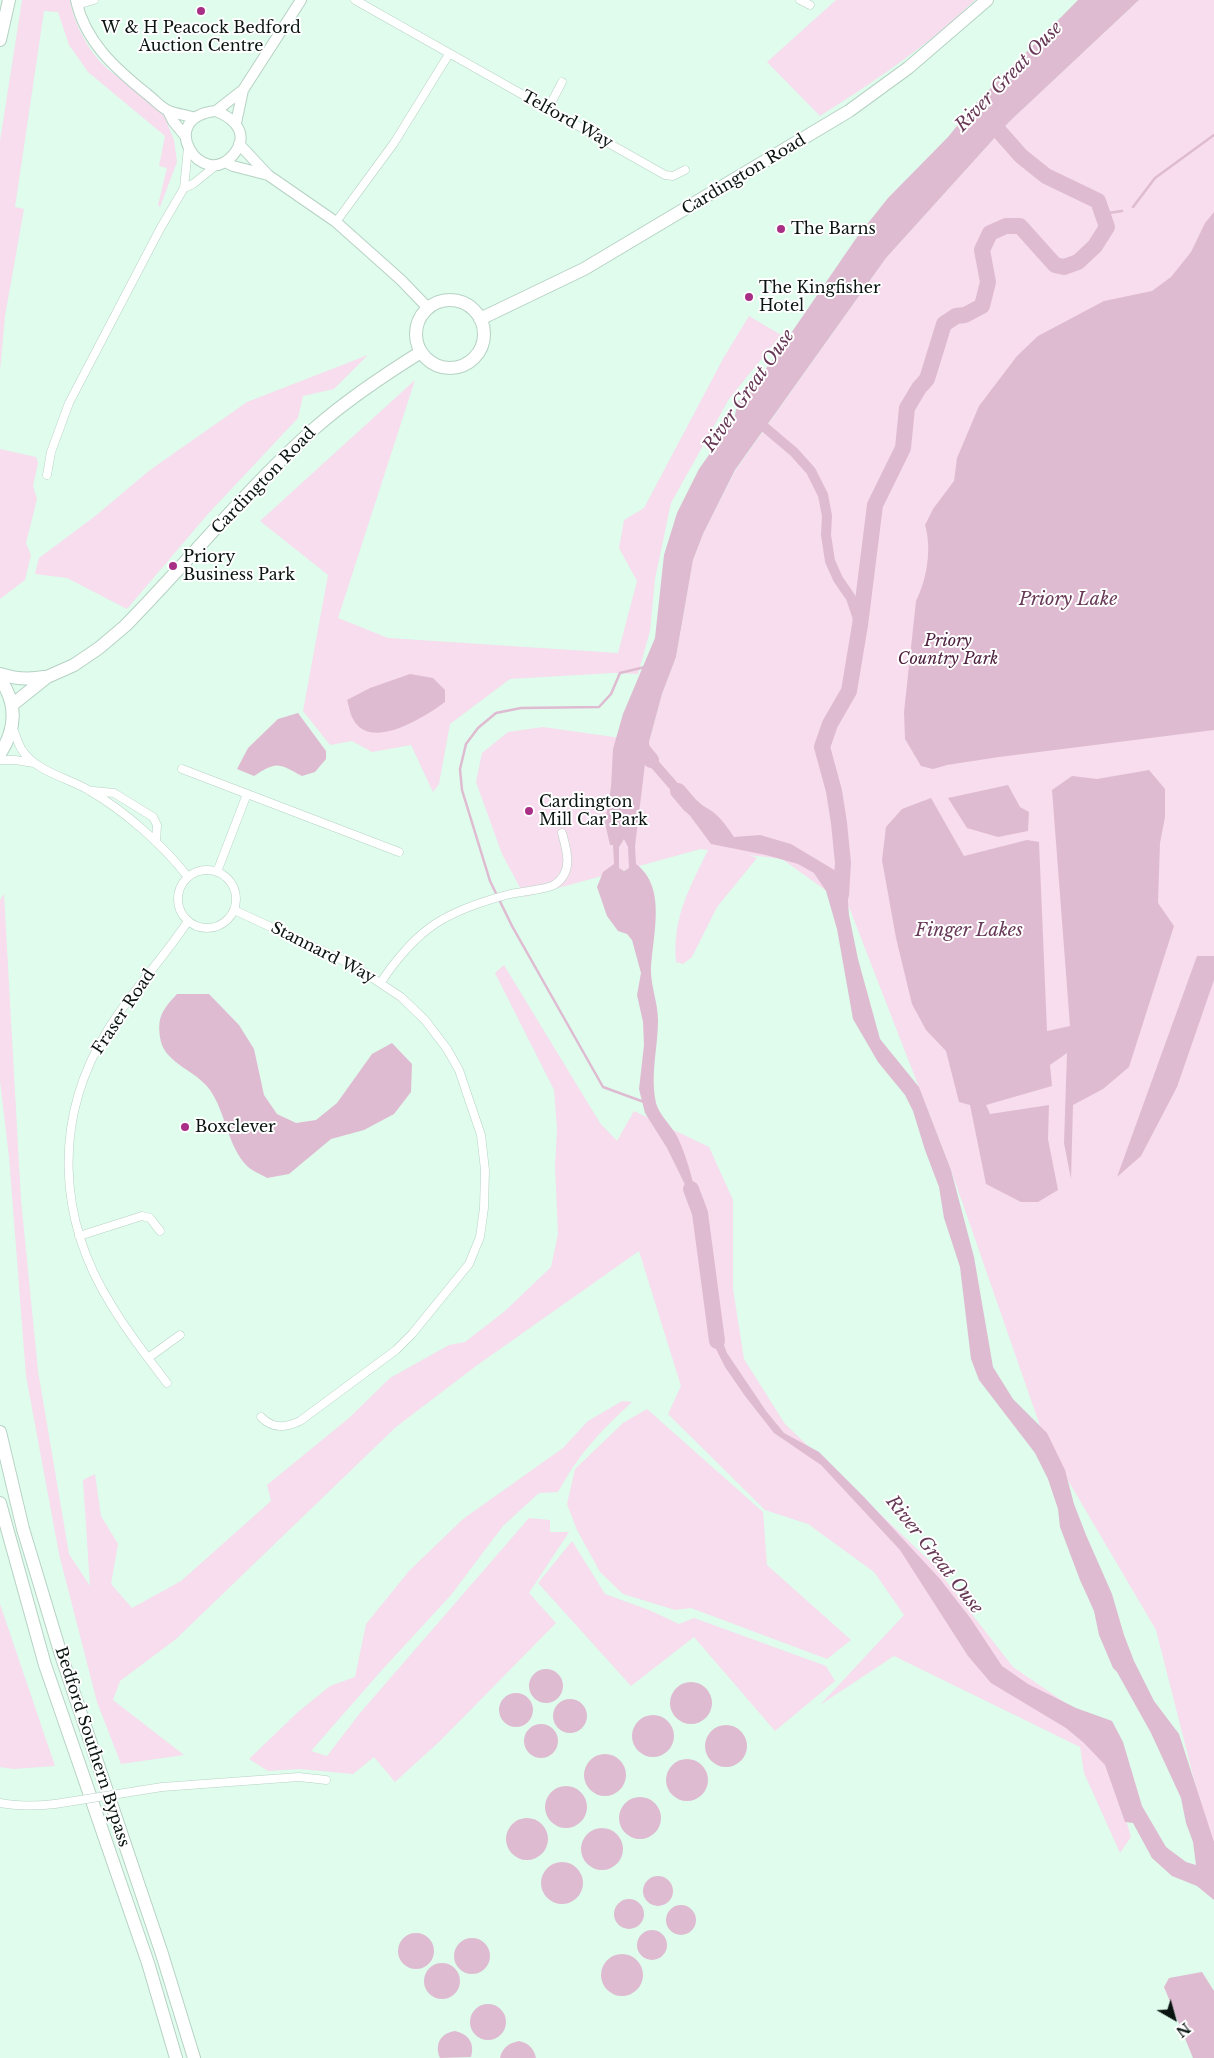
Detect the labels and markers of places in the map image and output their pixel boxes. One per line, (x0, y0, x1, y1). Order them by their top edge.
marker: W & H Peacock Bedford Auction Centre (195, 5, 207, 17)
place label: W & H Peacock Bedford Auction Centre (101, 18, 301, 56)
place label: The Barns (791, 219, 876, 239)
marker: The Barns (775, 223, 787, 235)
place label: The Kingfisher Hotel (759, 278, 881, 316)
marker: The Kingfisher Hotel (743, 291, 755, 303)
place label: Priory Business Park (183, 547, 295, 585)
marker: Priory Business Park (167, 560, 179, 572)
place label: Cardington Mill Car Park (539, 792, 648, 830)
marker: Cardington Mill Car Park (523, 805, 535, 817)
place label: Boxclever (195, 1117, 276, 1137)
marker: Boxclever (179, 1121, 191, 1133)

